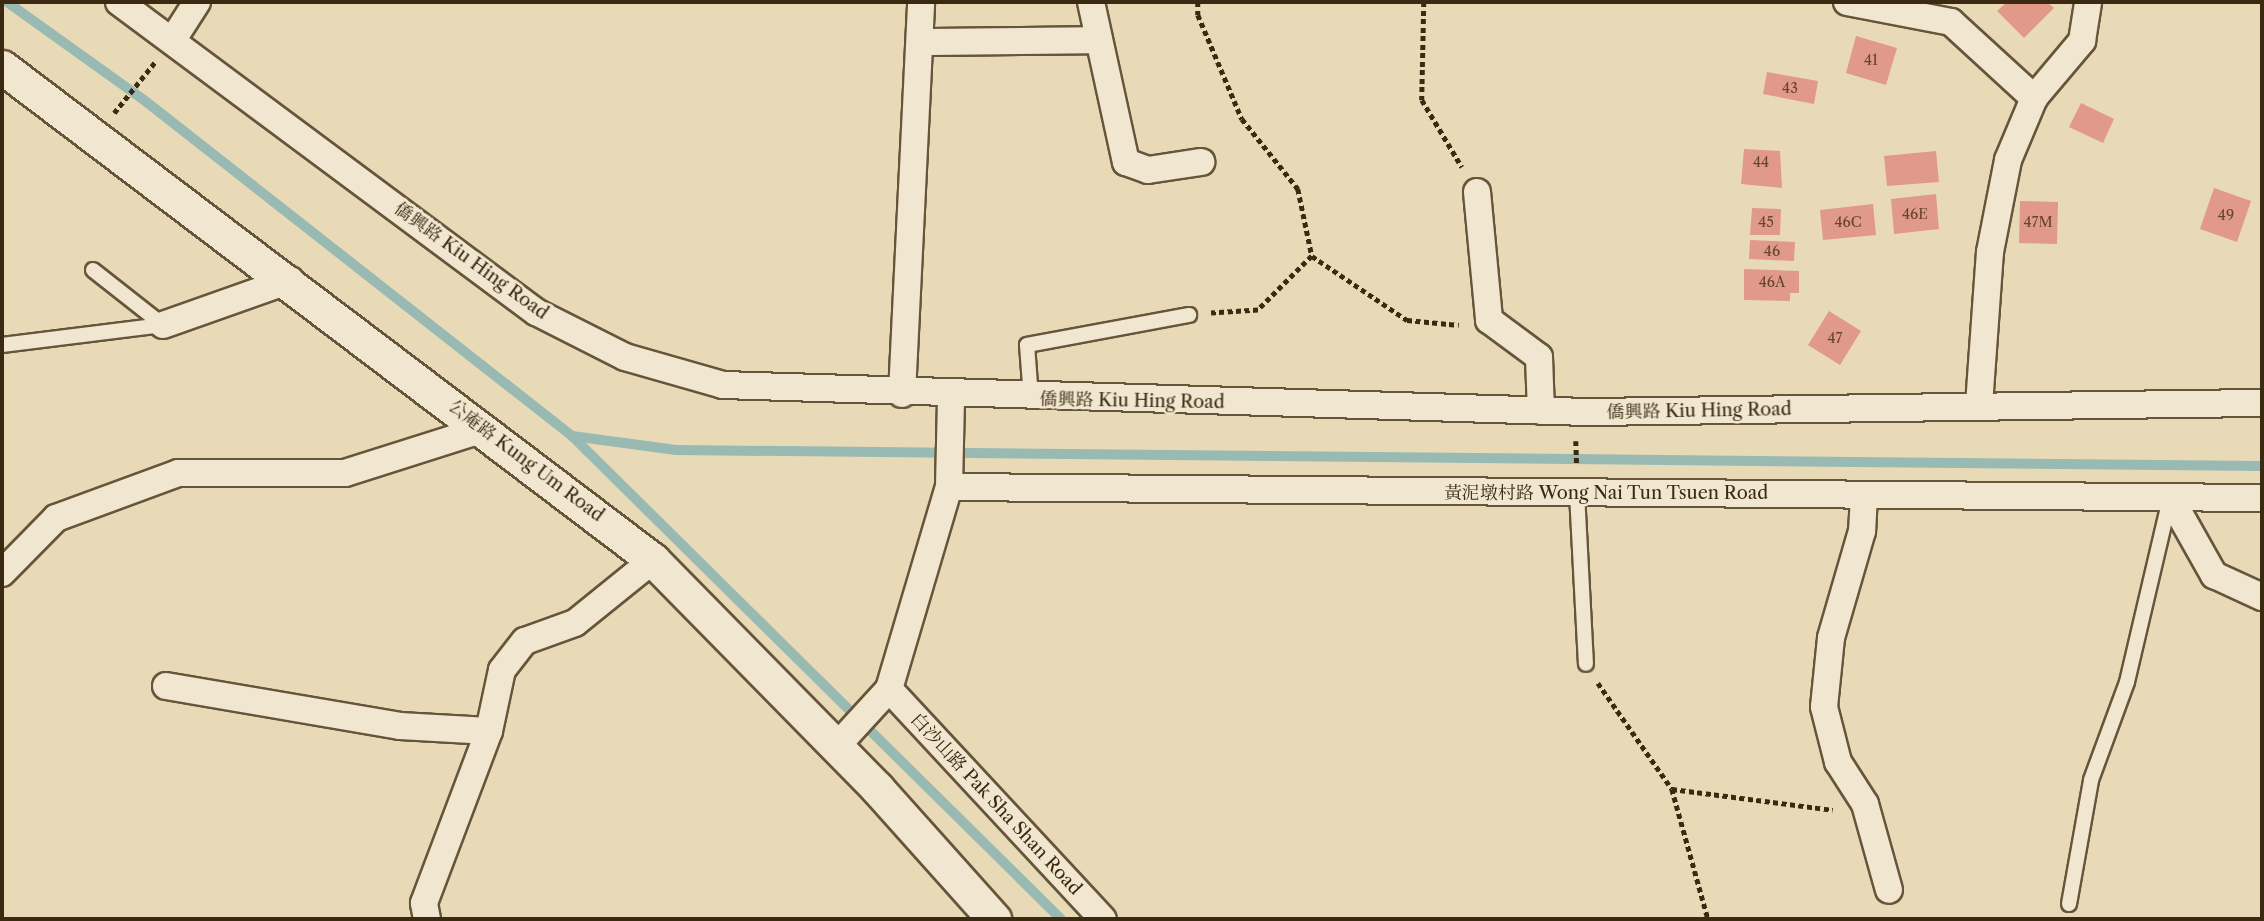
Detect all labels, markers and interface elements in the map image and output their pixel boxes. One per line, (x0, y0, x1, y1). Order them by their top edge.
house number: 41 (1864, 52, 1878, 68)
house number: 43 (1782, 80, 1798, 96)
house number: 44 (1753, 154, 1769, 170)
street label: 僑興路 Kiu Hing Road (390, 198, 552, 324)
house number: 46E (1902, 206, 1928, 222)
house number: 49 (2218, 207, 2234, 223)
house number: 45 (1758, 214, 1774, 230)
house number: 46C (1834, 214, 1862, 230)
house number: 47M (2023, 214, 2053, 230)
house number: 46 (1764, 243, 1780, 259)
house number: 46A (1759, 274, 1785, 290)
house number: 47 (1828, 330, 1842, 346)
street label: 僑興路 Kiu Hing Road (1039, 389, 1225, 413)
street label: 公庵路 Kung Um Road (444, 396, 608, 526)
street label: 僑興路 Kiu Hing Road (1606, 399, 1792, 423)
street label: 黃泥墩村路 Wong Nai Tun Tsuen Road (1443, 482, 1769, 504)
street label: 白沙山路 Pak Sha Shan Road (906, 708, 1086, 900)

